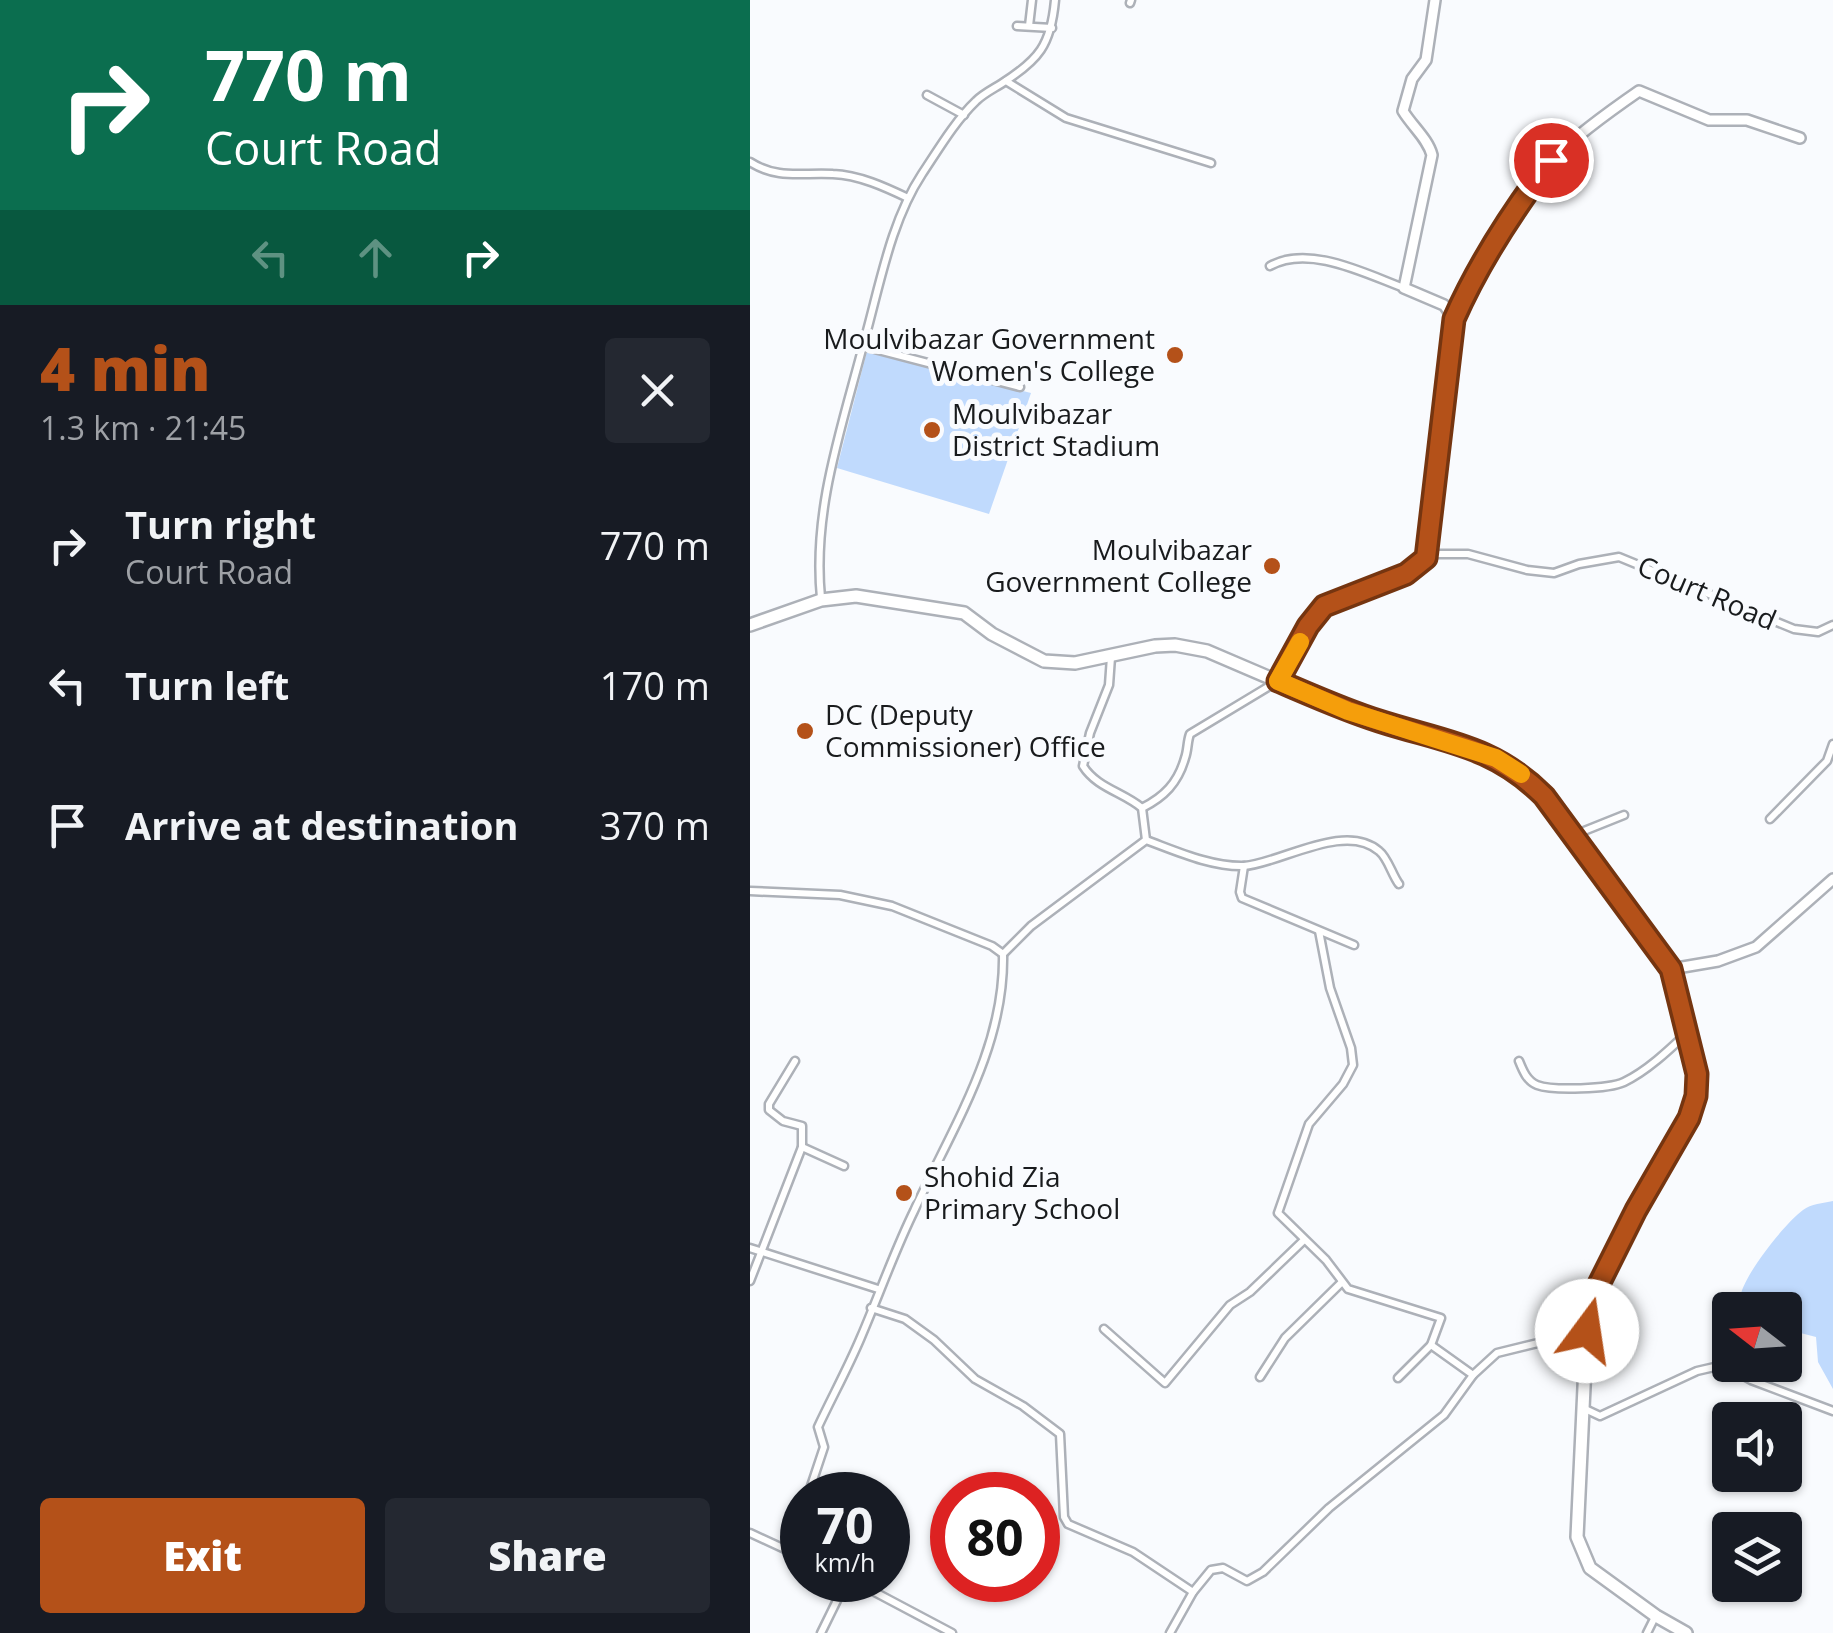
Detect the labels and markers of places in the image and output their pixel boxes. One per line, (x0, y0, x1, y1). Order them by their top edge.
pin (1509, 118, 1594, 203)
place label: Moulvibazar Government Women's College (823, 319, 1155, 389)
marker: Moulvibazar Government Women's College (1164, 344, 1186, 366)
place label: Moulvibazar District Stadium (952, 394, 1160, 464)
marker: Moulvibazar District Stadium (921, 419, 943, 441)
place label: Moulvibazar Government College (985, 530, 1253, 600)
marker: Moulvibazar Government College (1261, 555, 1283, 577)
place label: DC (Deputy Commissioner) Office (825, 695, 1106, 765)
marker: DC (Deputy Commissioner) Office (794, 720, 816, 742)
place label: Shohid Zia Primary School (924, 1157, 1120, 1227)
marker: Shohid Zia Primary School (893, 1182, 915, 1204)

